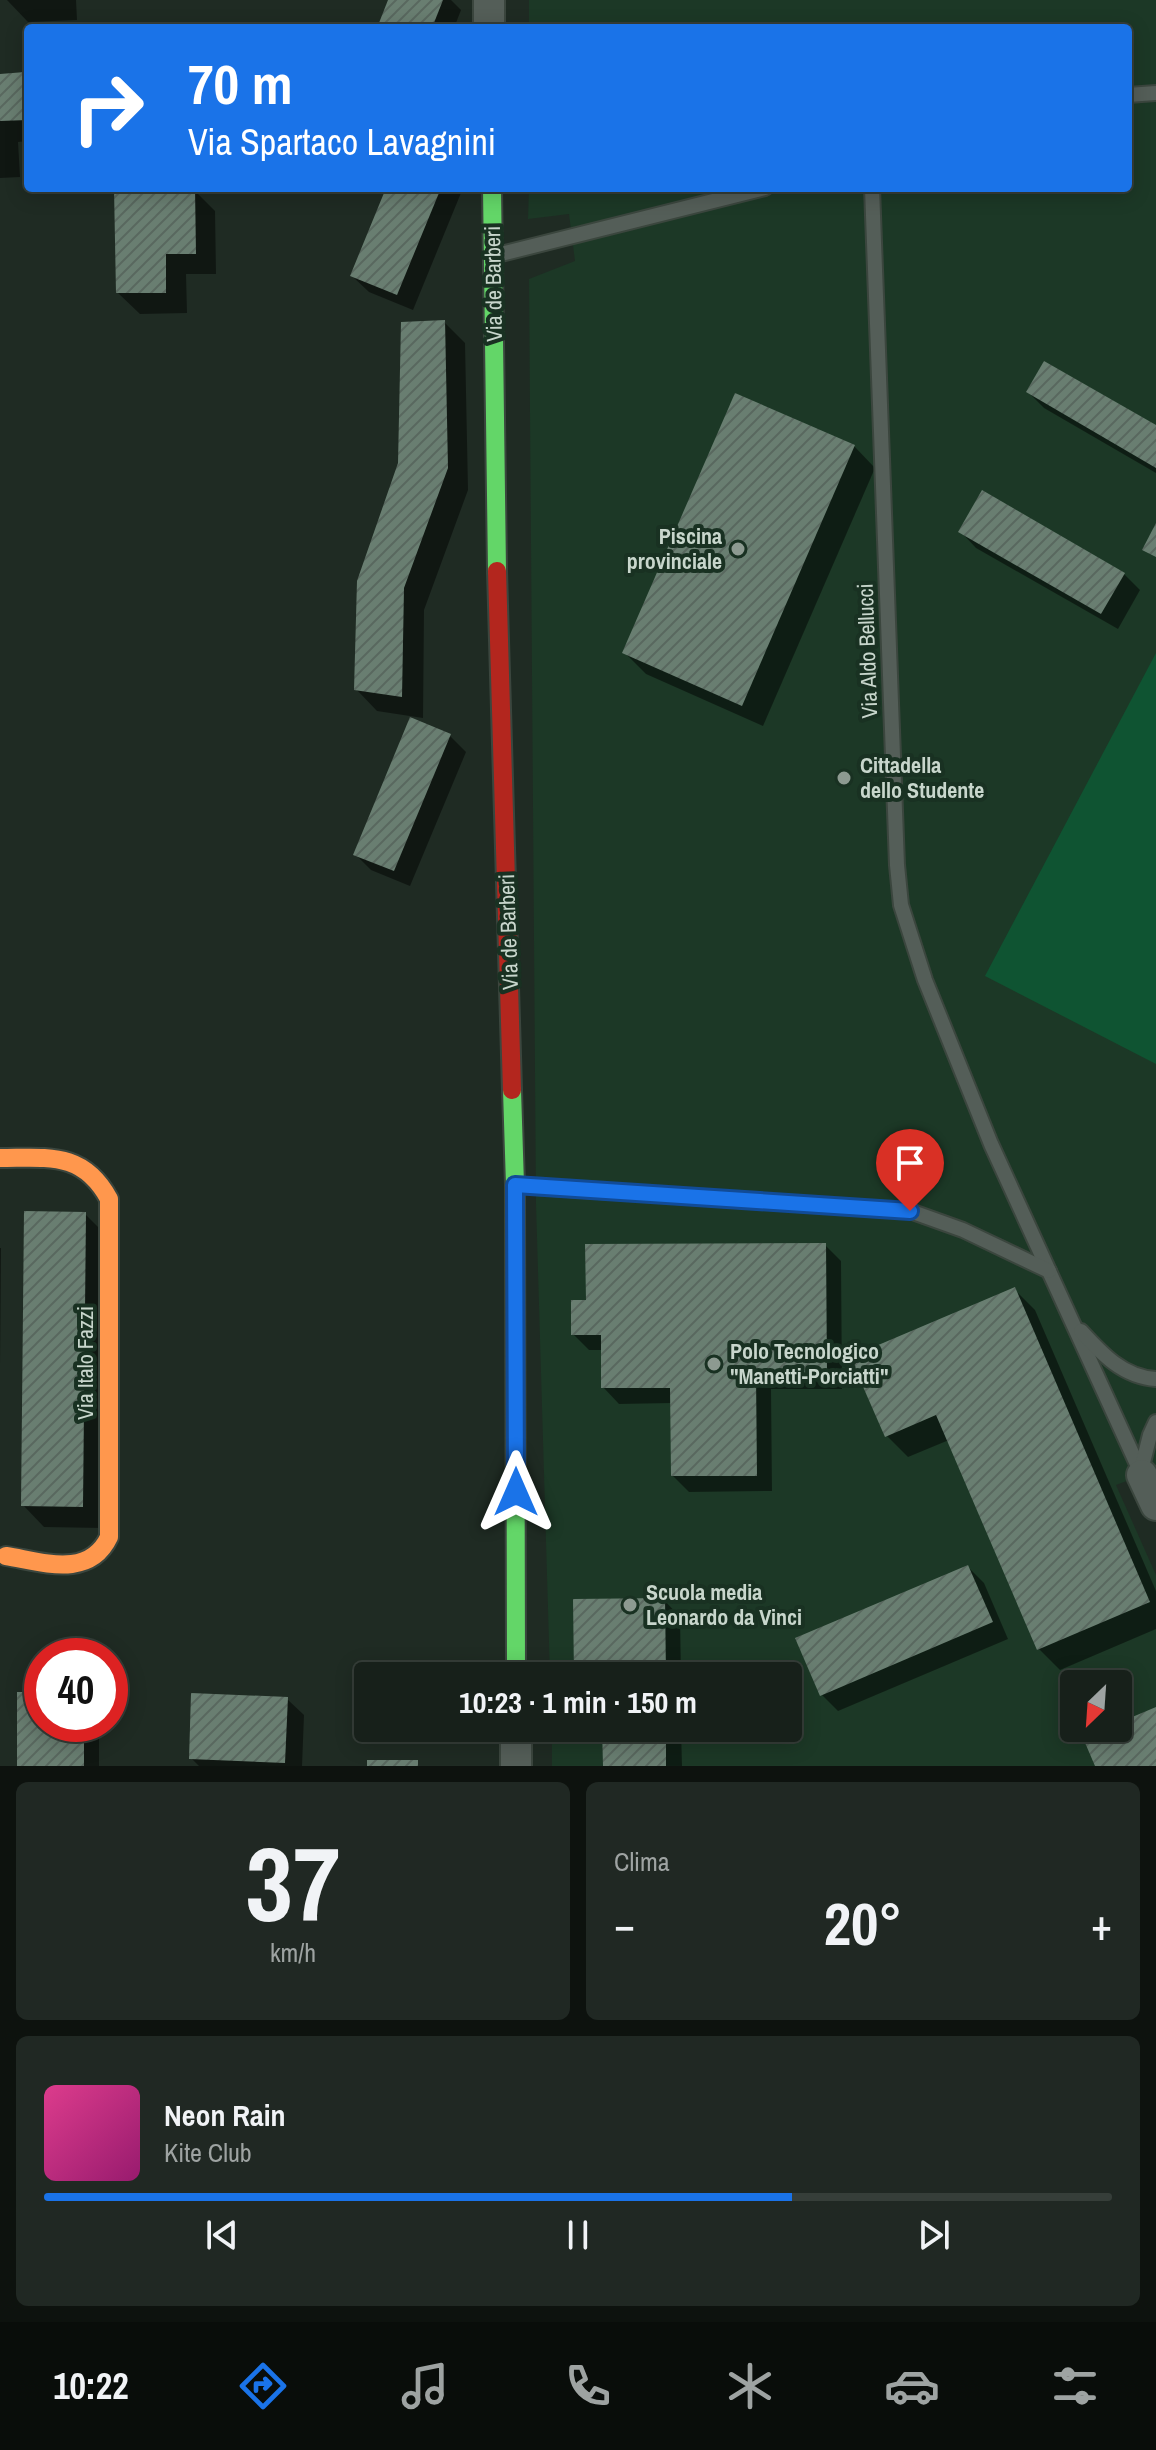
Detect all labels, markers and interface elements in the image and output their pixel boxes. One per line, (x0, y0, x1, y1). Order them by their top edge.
text: 70 m (188, 46, 293, 121)
icon: right (56, 56, 160, 160)
text: Via Spartaco Lavagnini (188, 118, 496, 166)
street label: Via de Barberi (477, 226, 509, 342)
place label: Piscina provinciale (627, 521, 722, 576)
marker: Piscina provinciale (729, 540, 747, 558)
street label: Via Aldo Bellucci (850, 583, 884, 719)
place label: Cittadella dello Studente (860, 750, 984, 805)
marker: Cittadella dello Studente (835, 769, 853, 787)
street label: Via de Barberi (491, 873, 525, 991)
pin (876, 1129, 944, 1211)
icon: arrive (888, 1141, 932, 1185)
street label: Via Italo Fazzi (70, 1306, 100, 1420)
place label: Polo Tecnologico "Manetti-Porciatti" (730, 1336, 888, 1391)
marker: Polo Tecnologico "Manetti-Porciatti" (705, 1355, 723, 1373)
position arrow (474, 1450, 558, 1534)
place label: Scuola media Leonardo da Vinci (646, 1577, 802, 1632)
marker: Scuola media Leonardo da Vinci (621, 1596, 639, 1614)
speed limit sign: 40 (24, 1638, 128, 1742)
north arrow (1060, 1670, 1132, 1742)
map controls (1060, 1670, 1132, 1742)
text: 10:23 · 1 min · 150 m (459, 1682, 697, 1722)
text: 37 (246, 1813, 340, 1953)
text: Clima (614, 1844, 670, 1879)
text: 20° (824, 1883, 902, 1964)
text: − (614, 1894, 635, 1954)
text: + (1091, 1894, 1112, 1954)
text: km/h (270, 1935, 316, 1970)
text: Neon Rain (164, 2095, 286, 2135)
text: Kite Club (164, 2135, 252, 2170)
icon: previous (200, 2213, 244, 2257)
icon: pause (556, 2213, 600, 2257)
icon: next (912, 2213, 956, 2257)
icon: directions (235, 2358, 291, 2414)
icon: music (397, 2358, 453, 2414)
icon: phone (560, 2358, 616, 2414)
icon: climate (722, 2358, 778, 2414)
icon: car (884, 2358, 940, 2414)
icon: filters (1047, 2358, 1103, 2414)
text: 10:22 (53, 2362, 129, 2410)

